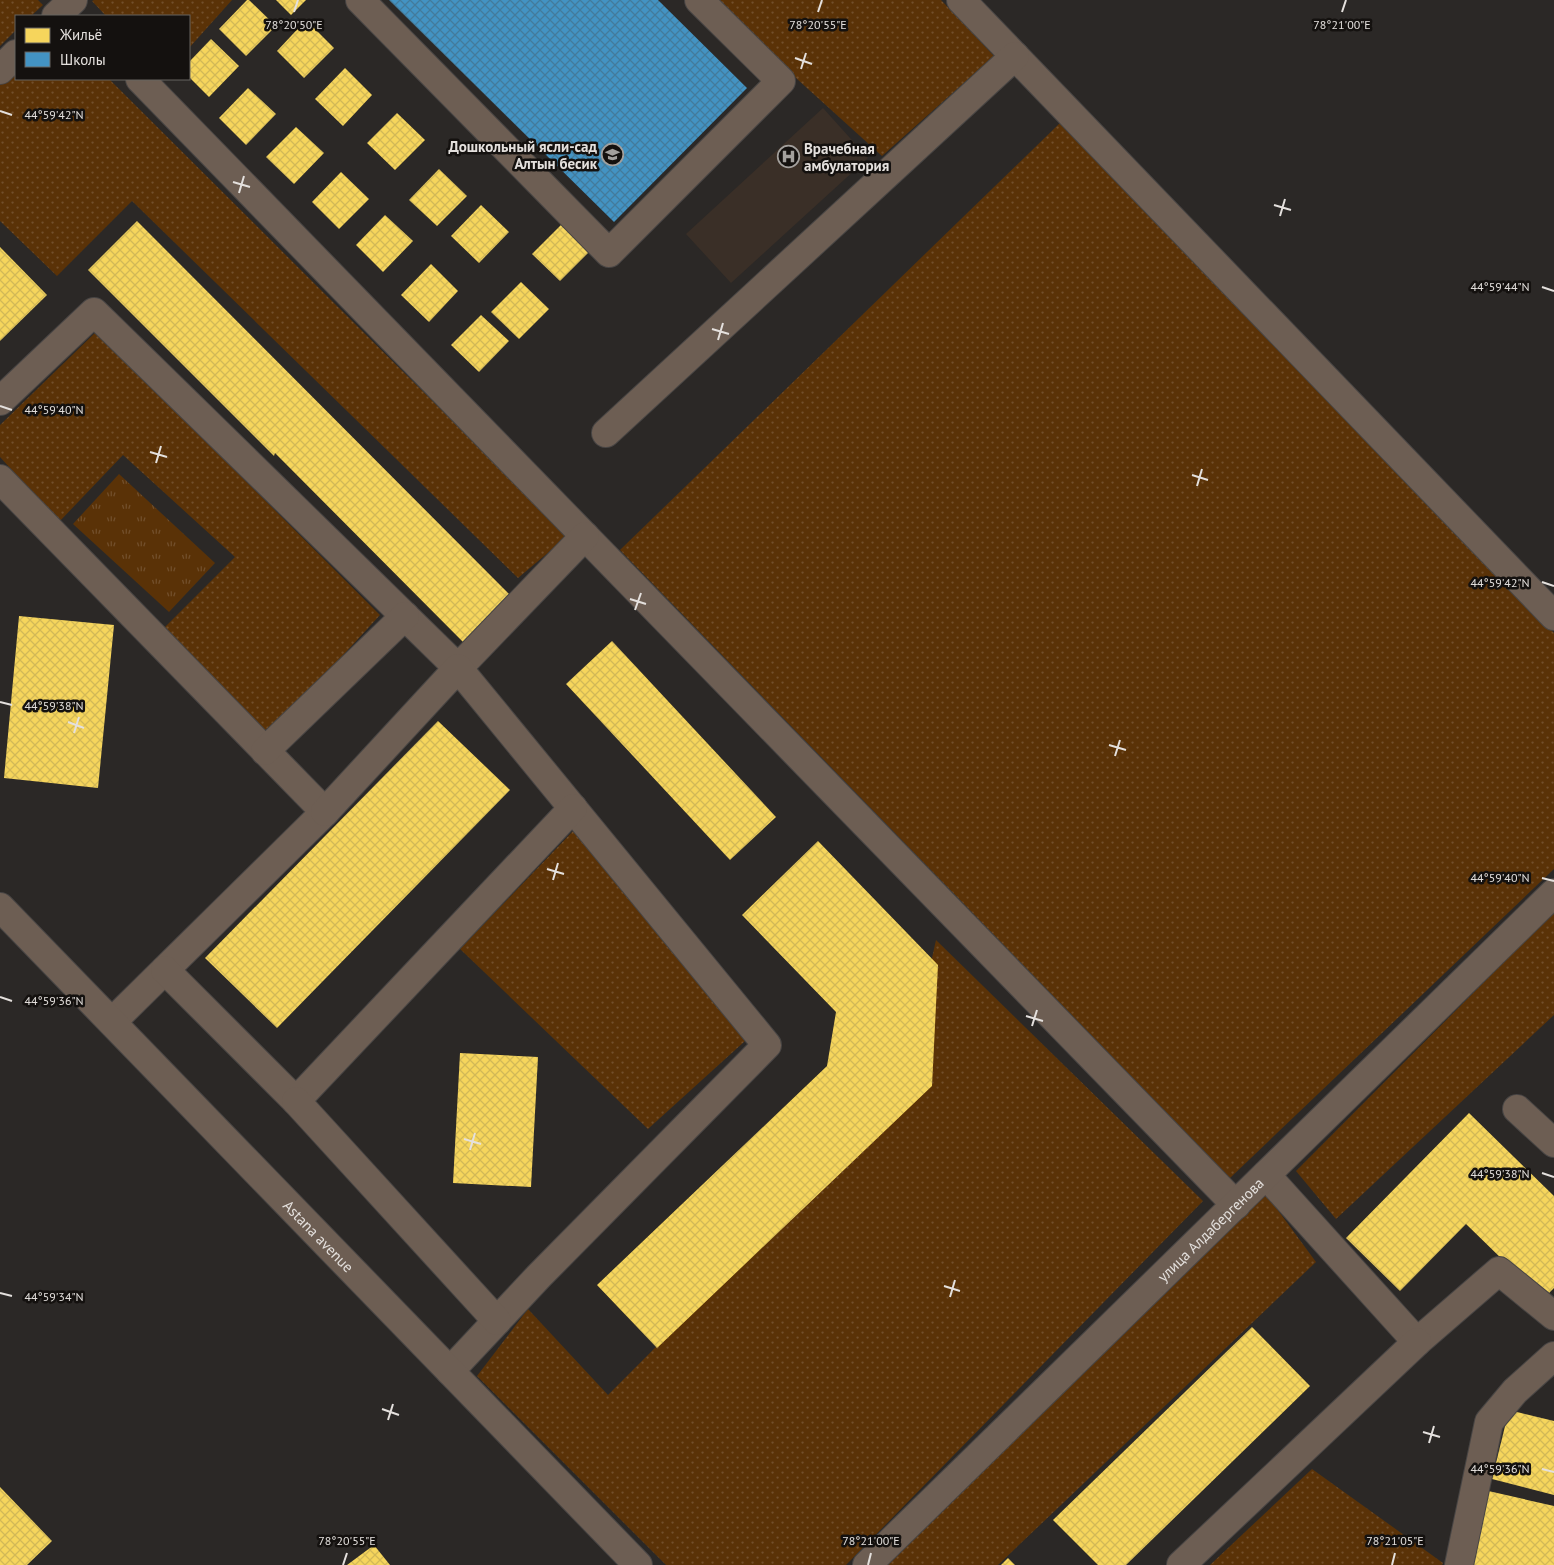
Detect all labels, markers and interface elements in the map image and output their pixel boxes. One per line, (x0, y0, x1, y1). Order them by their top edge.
legend (15, 15, 190, 80)
text: 78°20'50"E (265, 17, 323, 32)
text: 78°20'55"E (789, 17, 847, 32)
text: 78°21'00"E (1313, 17, 1371, 32)
text: Жильё (59, 25, 102, 44)
text: Школы (60, 50, 106, 69)
text: 44°59'42"N (24, 107, 84, 122)
place label: Дошкольный ясли-сад Алтын бесик (449, 137, 598, 173)
place label: Врачебная амбулатория (804, 139, 889, 175)
school or university icon: Дошкольный ясли-сад Алтын бесик (601, 143, 625, 167)
hospital icon: Врачебная амбулатория (776, 145, 800, 169)
text: 44°59'44"N (1470, 279, 1530, 294)
text: 44°59'40"N (24, 402, 84, 417)
text: 44°59'42"N (1470, 575, 1530, 590)
text: 44°59'38"N (24, 698, 84, 713)
text: 44°59'40"N (1470, 870, 1530, 885)
text: 44°59'36"N (24, 993, 84, 1008)
text: 44°59'38"N (1470, 1166, 1530, 1181)
street label: улица Алдабергенова (1153, 1173, 1267, 1286)
street label: Astana avenue (279, 1196, 358, 1276)
text: 44°59'34"N (24, 1289, 84, 1304)
text: 44°59'36"N (1470, 1461, 1530, 1476)
text: 78°20'55"E (318, 1533, 376, 1548)
text: 78°21'00"E (842, 1533, 900, 1548)
text: 78°21'05"E (1366, 1533, 1424, 1548)

